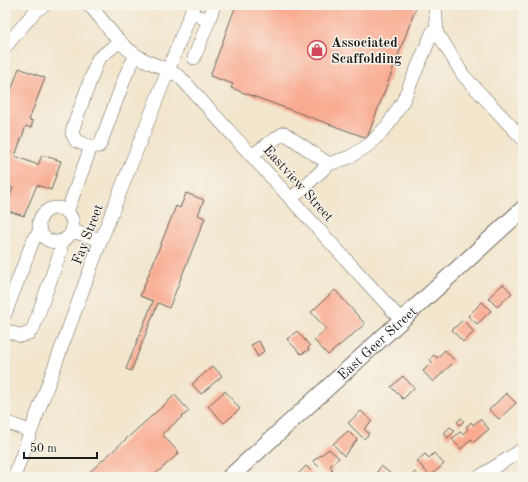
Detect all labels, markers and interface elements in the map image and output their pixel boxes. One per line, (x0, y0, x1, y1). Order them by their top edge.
place label: Associated Scaffolding (331, 36, 402, 66)
shop icon: Associated Scaffolding (306, 39, 328, 61)
street label: Eastview Street (261, 143, 336, 224)
street label: Fay Street (70, 202, 106, 267)
street label: East Geer Street (335, 304, 420, 383)
scale bar (24, 434, 97, 460)
text: 50 m (30, 442, 57, 455)

